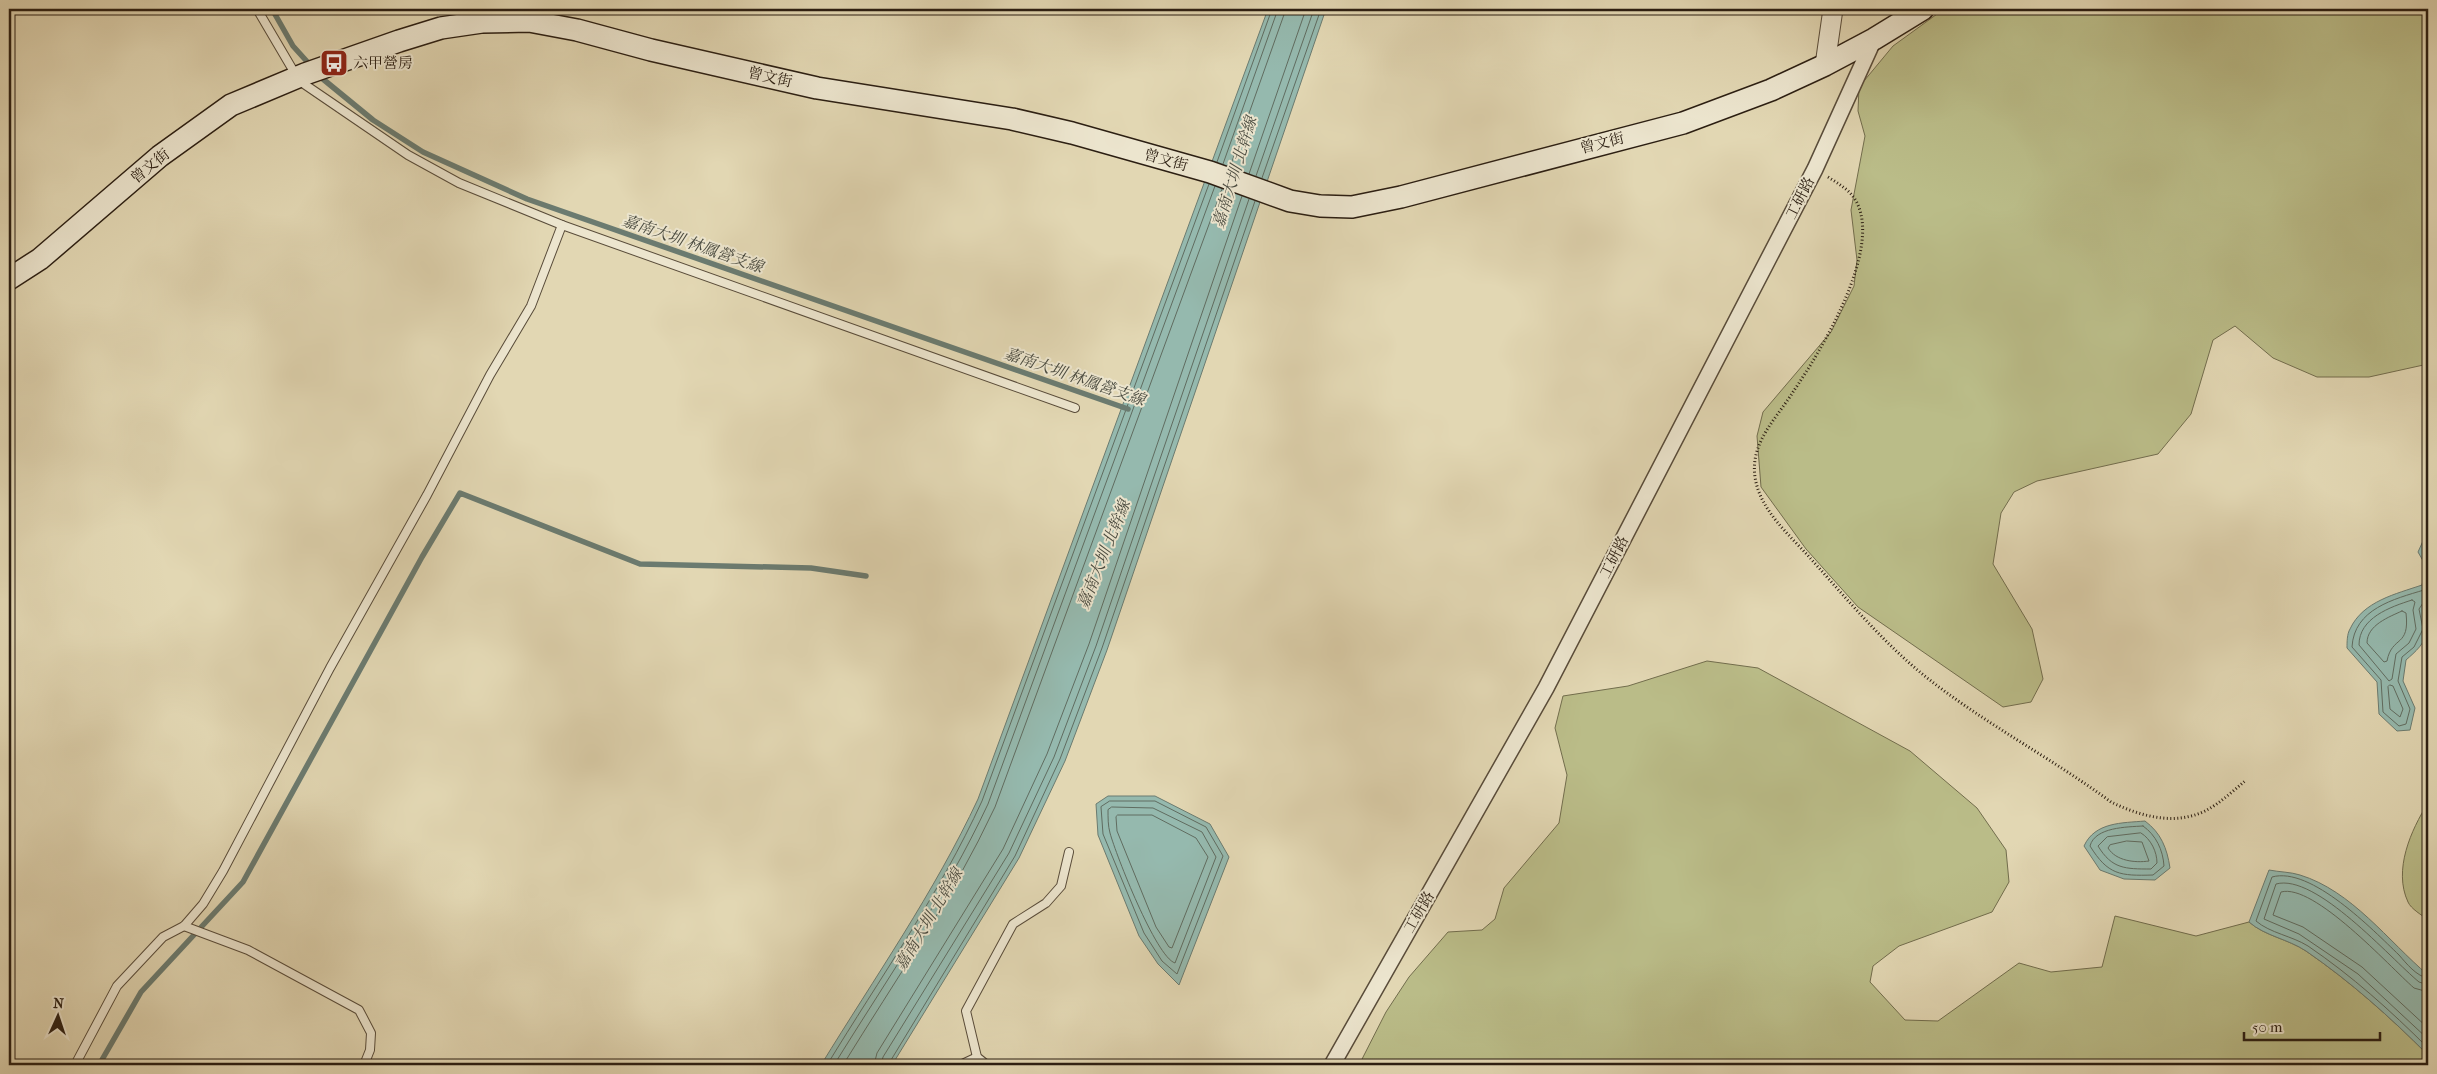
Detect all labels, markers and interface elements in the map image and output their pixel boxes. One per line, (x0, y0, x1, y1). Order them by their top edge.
bus stop icon: 六甲營房 (319, 48, 349, 78)
place label: 六甲營房 (353, 54, 413, 72)
street label: 曾文街 (746, 63, 794, 91)
water label: 嘉南大圳 北幹線 (1209, 112, 1261, 230)
street label: 曾文街 (1578, 129, 1626, 157)
street label: 曾文街 (127, 145, 173, 187)
street label: 曾文街 (1142, 145, 1190, 175)
street label: 工研路 (1782, 174, 1818, 222)
water label: 嘉南大圳 林鳳營支線 (620, 210, 768, 277)
water label: 嘉南大圳 林鳳營支線 (1002, 343, 1150, 410)
water label: 嘉南大圳 北幹線 (1073, 495, 1135, 611)
street label: 工研路 (1596, 533, 1632, 581)
water label: 嘉南大圳 北幹線 (891, 863, 967, 974)
street label: 工研路 (1400, 888, 1438, 936)
north arrow (32, 992, 82, 1042)
text: N (53, 995, 65, 1012)
scale bar (2244, 1009, 2381, 1041)
text: 50 m (2252, 1018, 2283, 1036)

